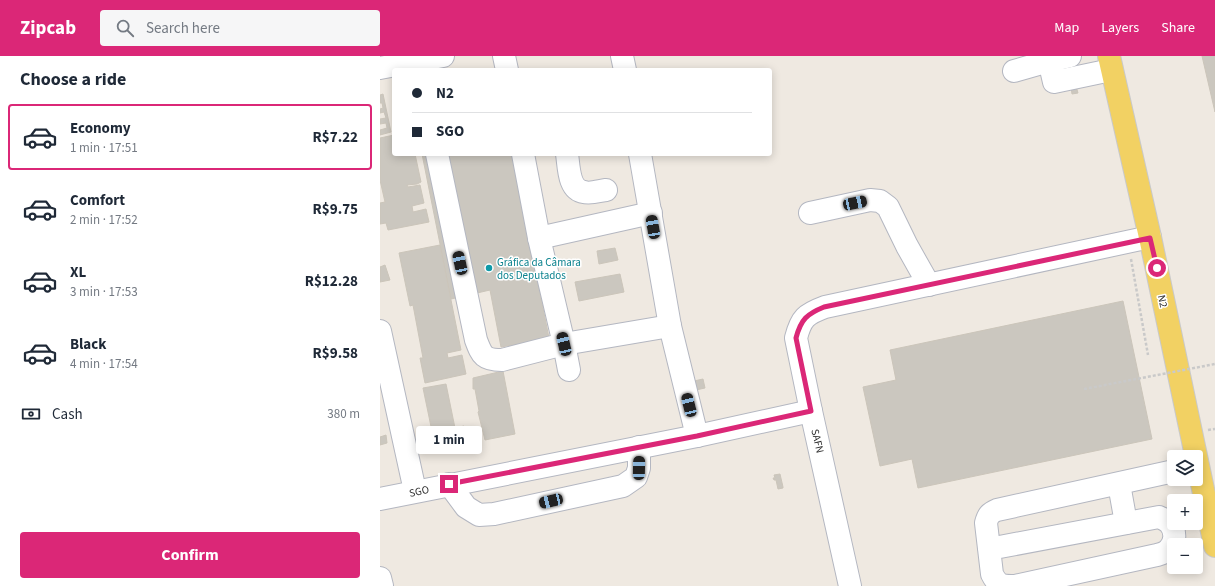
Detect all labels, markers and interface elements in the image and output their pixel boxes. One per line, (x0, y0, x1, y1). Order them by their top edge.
search box (100, 10, 380, 46)
text: Zipcab (20, 15, 76, 42)
icon: search (114, 17, 136, 39)
text: Search here (146, 18, 220, 39)
text: Map (1054, 18, 1079, 38)
text: Layers (1101, 18, 1139, 38)
text: Share (1161, 18, 1195, 38)
text: Choose a ride (20, 67, 126, 92)
text: N2 (436, 83, 454, 104)
text: Economy (70, 118, 131, 139)
icon: car (22, 119, 58, 155)
text: SGO (436, 121, 464, 142)
text: R$7.22 (313, 127, 358, 148)
text: 1 min · 17:51 (70, 139, 138, 157)
text: Comfort (70, 190, 125, 211)
icon: car (22, 191, 58, 227)
car (842, 195, 868, 211)
text: R$9.75 (313, 199, 358, 220)
text: 2 min · 17:52 (70, 211, 138, 229)
car (645, 214, 661, 240)
car (452, 250, 468, 276)
place label: Gráfica da Câmara dos Deputados (497, 255, 581, 283)
route start (1148, 259, 1166, 277)
text: XL (70, 262, 86, 283)
icon: car (22, 263, 58, 299)
marker: Gráfica da Câmara dos Deputados (484, 263, 494, 273)
text: R$12.28 (305, 271, 358, 292)
text: 3 min · 17:53 (70, 283, 138, 301)
street label: N2 (1154, 293, 1171, 309)
car (555, 331, 573, 357)
text: Black (70, 334, 107, 355)
icon: car (22, 335, 58, 371)
text: R$9.58 (313, 343, 358, 364)
text: 4 min · 17:54 (70, 355, 138, 373)
car (680, 392, 698, 418)
icon: cash (20, 403, 42, 425)
text: Cash (52, 404, 83, 425)
text: 380 m (327, 405, 360, 423)
callout: 1 min (416, 426, 482, 454)
street label: SAFN (807, 428, 828, 455)
text: 1 min (433, 431, 465, 449)
map controls (1167, 450, 1203, 574)
button: layers (1167, 450, 1203, 486)
car (633, 456, 645, 480)
route end (440, 475, 458, 493)
street label: SGO (408, 482, 430, 501)
car (538, 492, 564, 510)
button: + (1167, 494, 1203, 530)
button: Confirm (20, 532, 360, 578)
button: − (1167, 538, 1203, 574)

